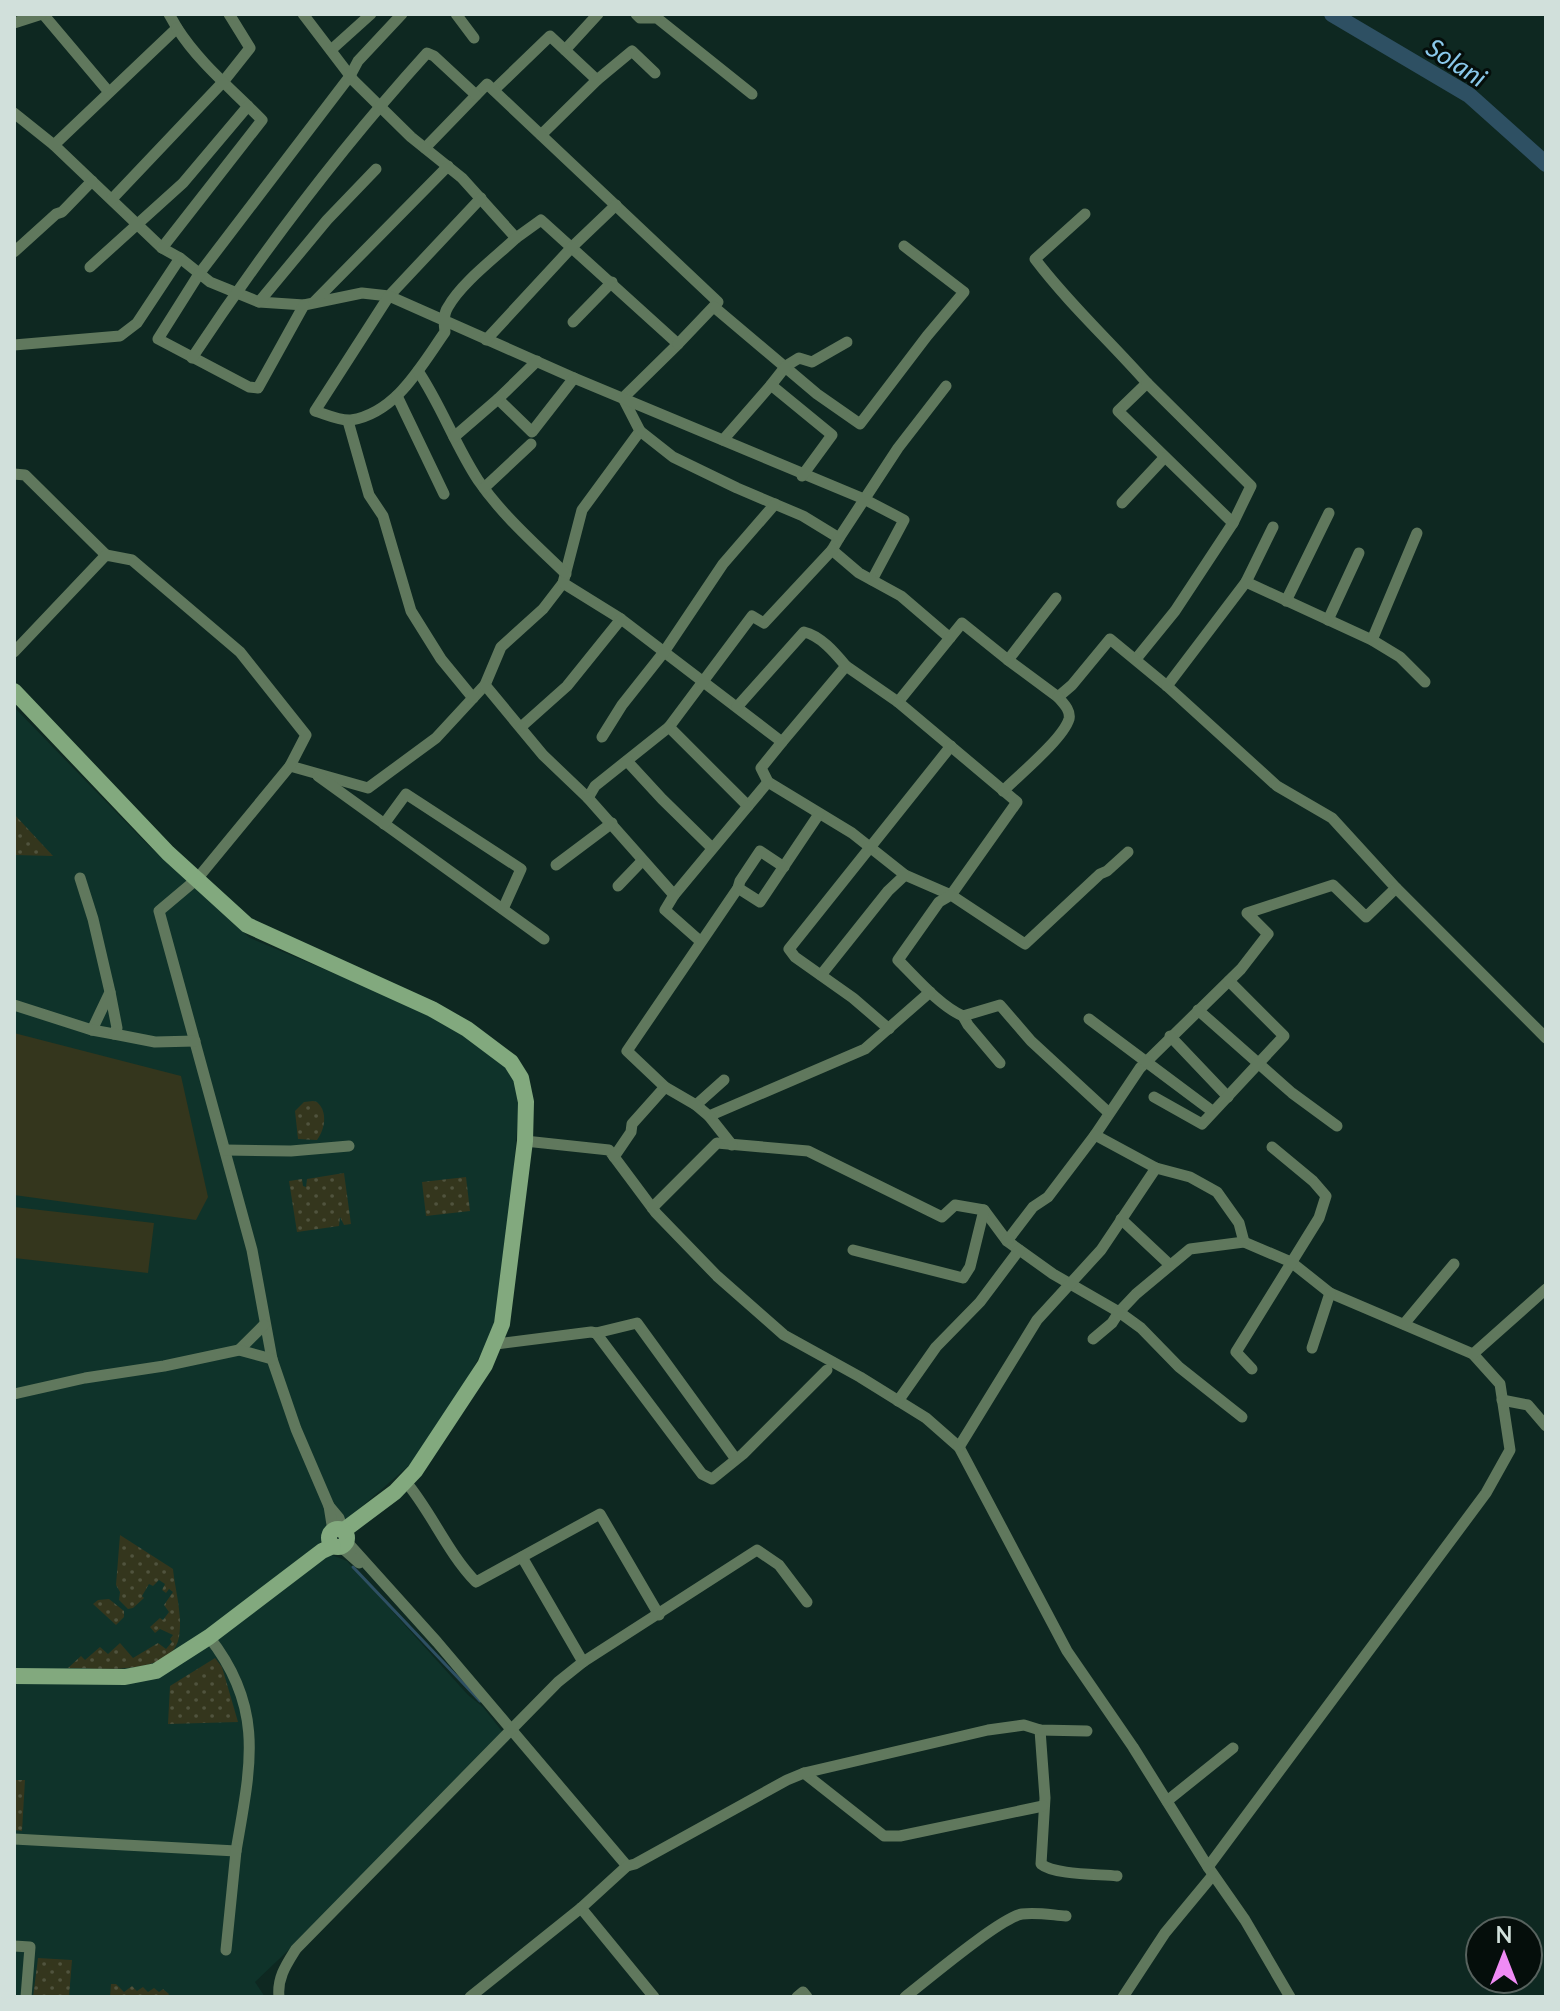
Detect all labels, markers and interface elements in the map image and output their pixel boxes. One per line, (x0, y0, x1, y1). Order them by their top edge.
water label: Solani (1421, 31, 1493, 93)
north arrow (1464, 1915, 1544, 1995)
text: N (1496, 1921, 1512, 1948)

